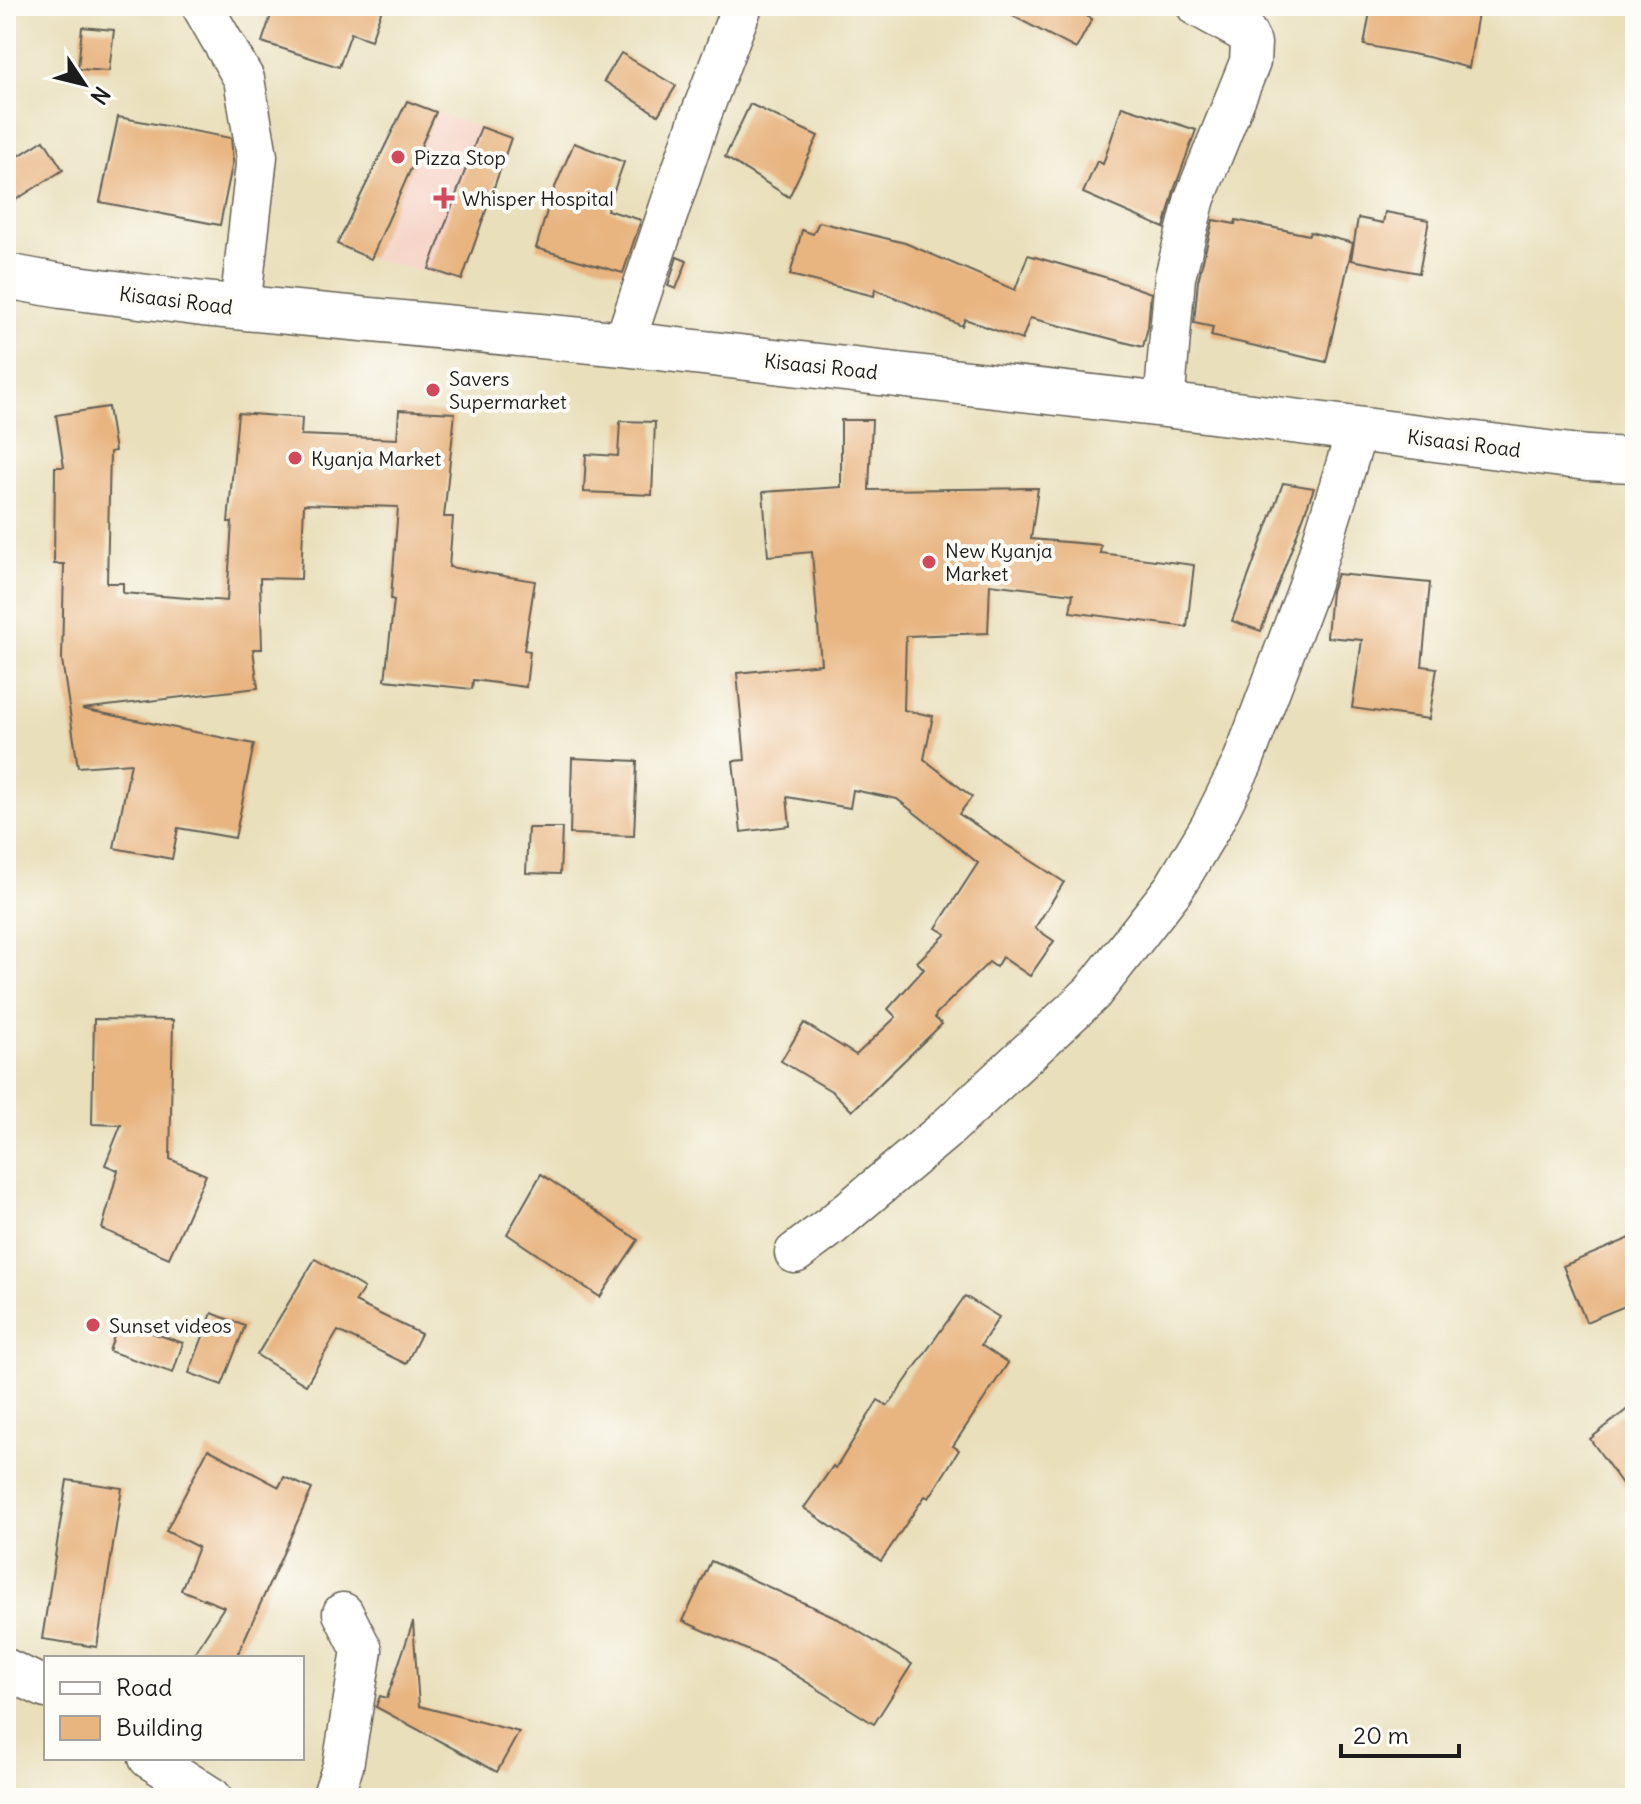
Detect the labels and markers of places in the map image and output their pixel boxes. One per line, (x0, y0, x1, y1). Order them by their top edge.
place label: Pizza Stop (414, 145, 506, 170)
marker: Pizza Stop (389, 148, 407, 166)
place label: Whisper Hospital (462, 186, 614, 211)
marker: Whisper Hospital (433, 187, 455, 209)
place label: Savers Supermarket (449, 366, 567, 414)
marker: Savers Supermarket (424, 381, 442, 399)
place label: Kyanja Market (311, 446, 442, 471)
marker: Kyanja Market (286, 449, 304, 467)
place label: New Kyanja Market (945, 538, 1052, 586)
marker: New Kyanja Market (920, 553, 938, 571)
place label: Sunset videos (109, 1313, 232, 1338)
marker: Sunset videos (84, 1316, 102, 1334)

